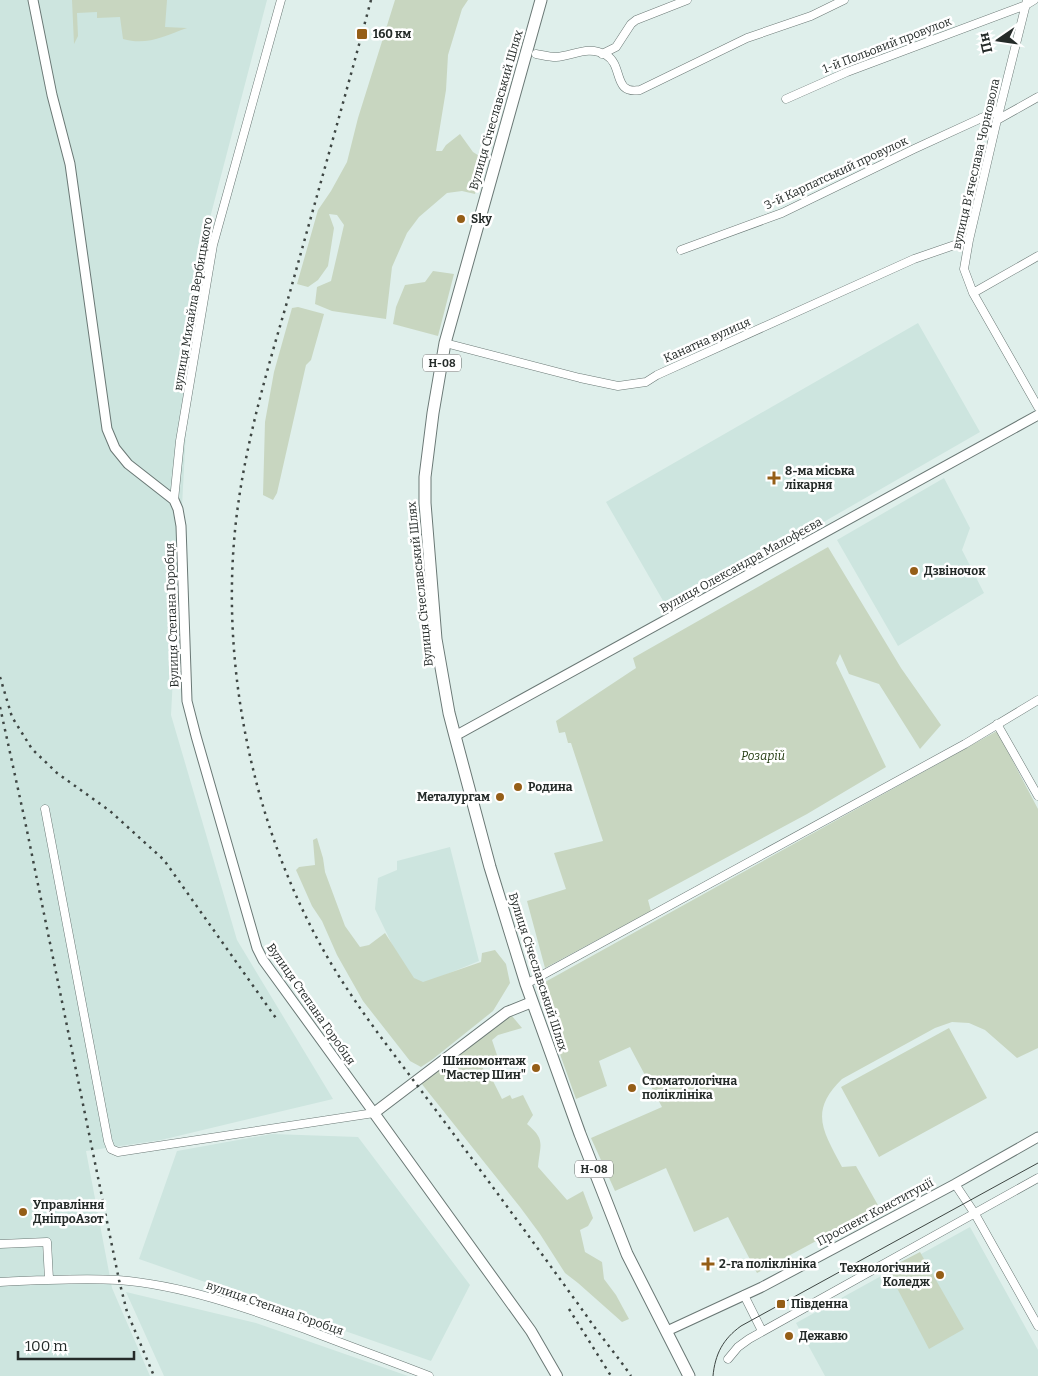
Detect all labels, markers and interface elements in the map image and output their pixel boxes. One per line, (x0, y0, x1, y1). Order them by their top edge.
street label: 1-й Польовий провулок (821, 14, 953, 76)
north arrow (973, 15, 1023, 65)
marker: 160 км (355, 27, 369, 41)
place label: 160 км (373, 27, 411, 41)
street label: Вулиця Січеславський Шлях (466, 28, 526, 192)
text: Пн (975, 31, 996, 55)
street label: вулиця Вʼячеслава Чорновола (950, 77, 1003, 251)
street label: 3-й Карпатський провулок (762, 134, 910, 212)
place label: Sky (471, 212, 492, 226)
marker: Sky (455, 213, 467, 225)
street label: вулиця Михайла Вербицького (171, 216, 215, 392)
street label: Канатна вулиця (661, 314, 753, 365)
road number: Н-08 (423, 354, 461, 372)
place label: 8-ма міська лікарня (785, 464, 855, 492)
marker: 8-ма міська лікарня (767, 471, 781, 485)
street label: Вулиця Січеславський Шлях (404, 500, 436, 667)
street label: Вулиця Олександра Малофєєва (657, 514, 825, 616)
street label: Вулиця Степана Горобця (162, 542, 182, 688)
place label: Дзвіночок (924, 564, 986, 578)
marker: Дзвіночок (908, 565, 920, 577)
park label: Розарій (741, 749, 785, 763)
place label: Родина (528, 780, 573, 794)
marker: Родина (512, 781, 524, 793)
place label: Металургам (417, 790, 490, 804)
marker: Металургам (494, 791, 506, 803)
street label: Вулиця Січеславський Шлях (506, 891, 570, 1053)
street label: Вулиця Степана Горобця (264, 941, 358, 1068)
place label: Шиномонтаж "Мастер Шин" (441, 1054, 527, 1082)
marker: Шиномонтаж "Мастер Шин" (530, 1062, 542, 1074)
place label: Стоматологічна поліклініка (642, 1074, 737, 1102)
marker: Стоматологічна поліклініка (626, 1082, 638, 1094)
road number: Н-08 (575, 1160, 613, 1178)
street label: Проспект Конституції (814, 1175, 936, 1249)
place label: Управління ДніпроАзот (33, 1198, 104, 1226)
marker: Управління ДніпроАзот (17, 1206, 29, 1218)
marker: 2-га поліклініка (701, 1257, 715, 1271)
place label: 2-га поліклініка (719, 1257, 817, 1271)
place label: Технологічний Коледж (840, 1261, 931, 1289)
marker: Технологічний Коледж (934, 1269, 946, 1281)
street label: вулиця Степана Горобця (205, 1278, 346, 1338)
place label: Південна (791, 1297, 848, 1311)
marker: Південна (775, 1298, 787, 1310)
scale bar (18, 1328, 134, 1360)
place label: Дежавю (799, 1329, 848, 1343)
marker: Дежавю (783, 1330, 795, 1342)
text: 100 m (25, 1337, 68, 1355)

